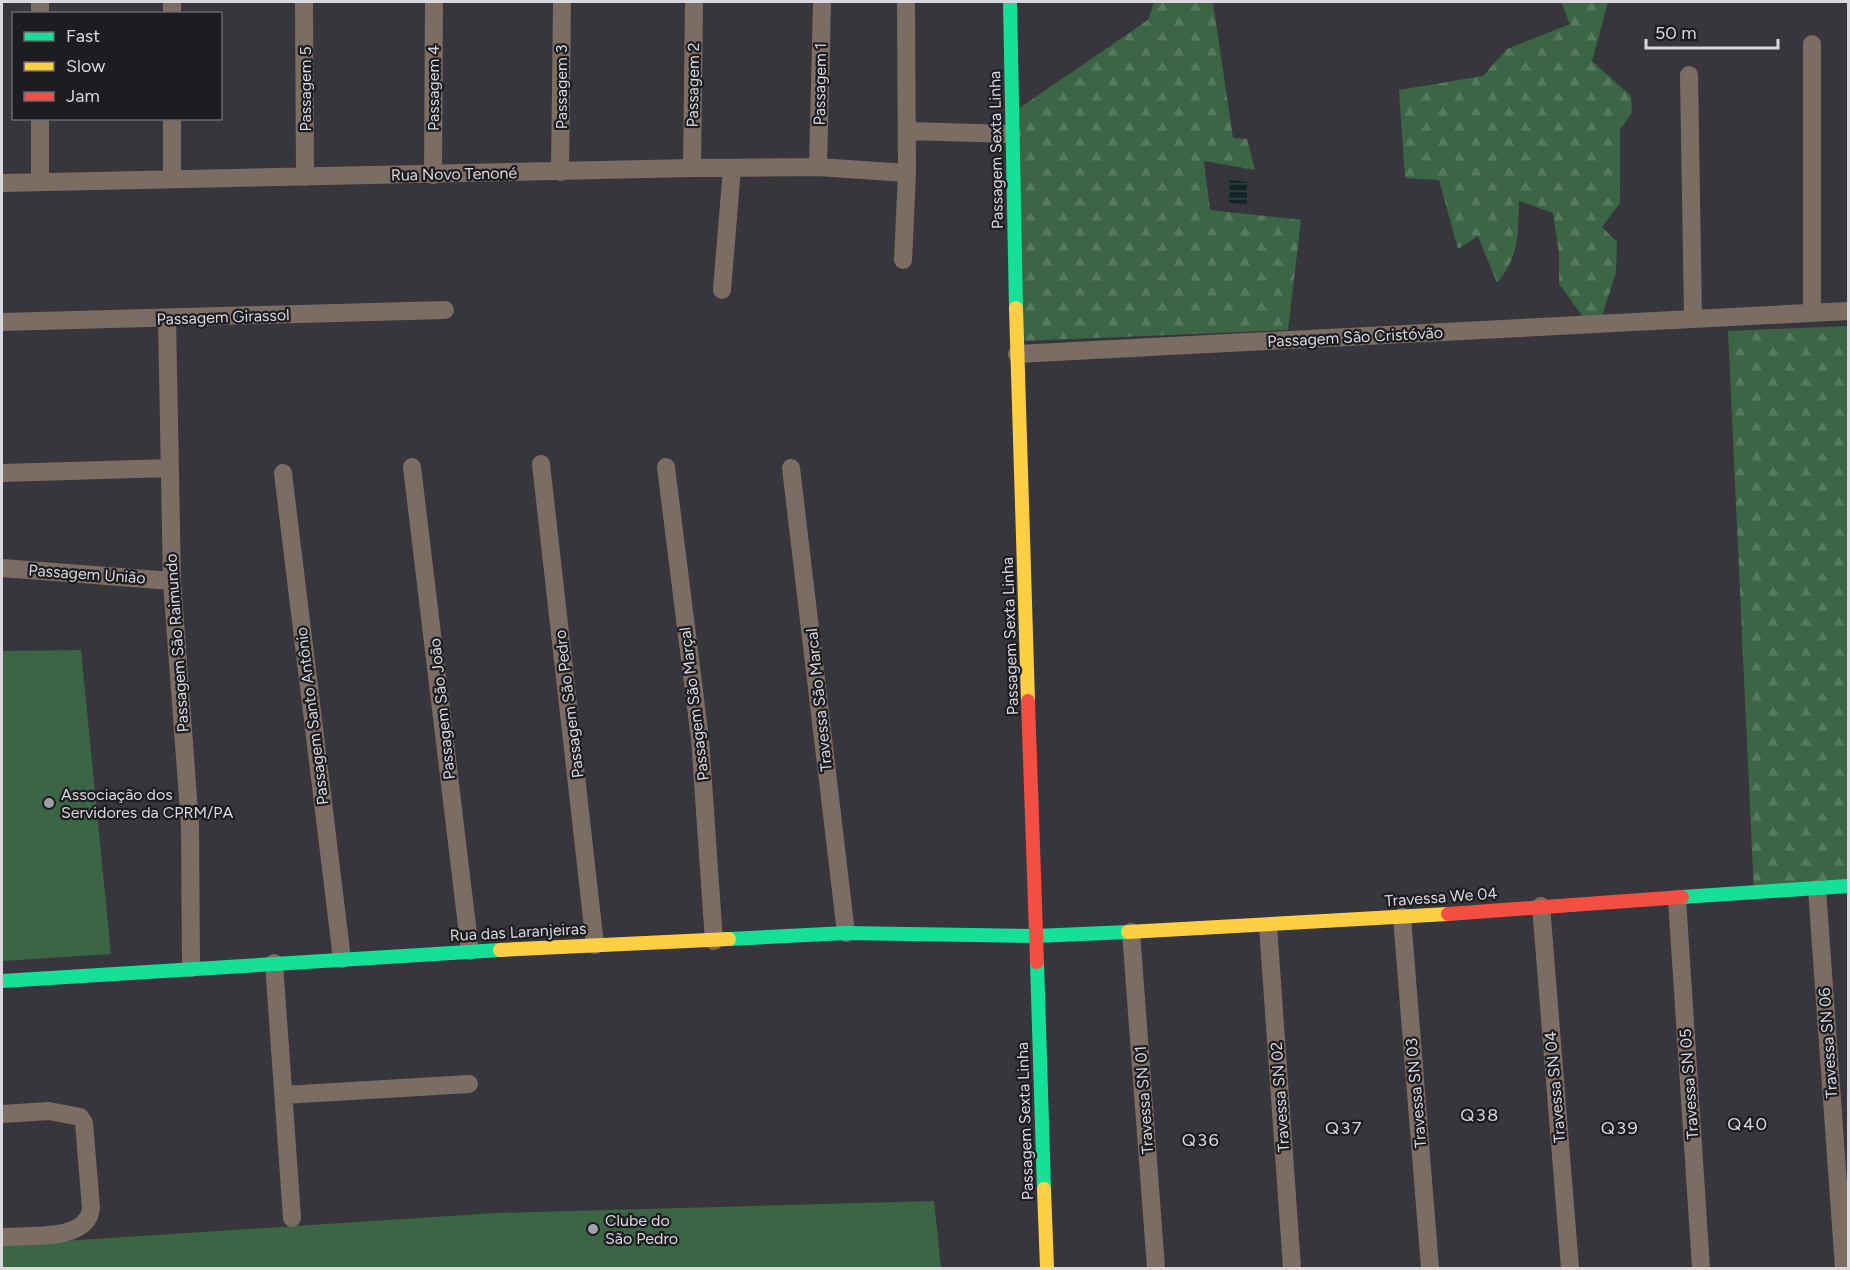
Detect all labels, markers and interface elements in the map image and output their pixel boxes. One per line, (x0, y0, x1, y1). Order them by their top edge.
legend (12, 12, 222, 120)
scale bar (1646, 12, 1778, 50)
text: 50 m (1655, 22, 1697, 44)
text: Fast (66, 25, 100, 47)
street label: Passagem 2 (683, 42, 703, 128)
street label: Passagem 1 (810, 43, 830, 125)
street label: Passagem 4 (424, 45, 443, 131)
street label: Passagem 3 (552, 45, 571, 129)
street label: Passagem 5 (296, 46, 315, 132)
text: Slow (66, 55, 105, 77)
street label: Passagem Sexta Linha (985, 71, 1007, 229)
text: Jam (66, 85, 100, 107)
street label: Rua Novo Tenoné (391, 163, 518, 185)
street label: Passagem Girassol (156, 305, 290, 329)
street label: Passagem São Cristóvão (1267, 323, 1443, 351)
street label: Passagem São Raimundo (161, 553, 193, 733)
street label: Passagem Sexta Linha (998, 557, 1022, 715)
street label: Passagem União (28, 560, 146, 588)
street label: Passagem Santo Antônio (292, 626, 332, 806)
street label: Passagem São Marçal (675, 626, 713, 782)
street label: Travessa São Marcal (802, 627, 836, 773)
street label: Passagem São Pedro (550, 629, 588, 779)
street label: Passagem São João (425, 637, 459, 781)
place label: Associação dos Servidores da CPRM/PA (61, 785, 234, 822)
marker: Associação dos Servidores da CPRM/PA (42, 796, 56, 810)
street label: Travessa We 04 (1384, 884, 1498, 910)
street label: Rua das Laranjeiras (449, 919, 587, 945)
street label: Travessa SN 06 (1815, 987, 1841, 1099)
street label: Travessa SN 05 (1676, 1028, 1702, 1140)
street label: Travessa SN 04 (1541, 1030, 1569, 1144)
street label: Travessa SN 03 (1402, 1037, 1430, 1149)
street label: Travessa SN 02 (1267, 1041, 1293, 1153)
street label: Passagem Sexta Linha (1013, 1042, 1037, 1200)
street label: Travessa SN 01 (1131, 1045, 1157, 1155)
district label: Q38 (1460, 1104, 1500, 1126)
district label: Q40 (1727, 1113, 1769, 1135)
district label: Q37 (1325, 1117, 1363, 1139)
district label: Q39 (1601, 1117, 1639, 1139)
district label: Q36 (1182, 1129, 1220, 1151)
place label: Clube do São Pedro (605, 1211, 678, 1248)
marker: Clube do São Pedro (586, 1222, 600, 1236)

